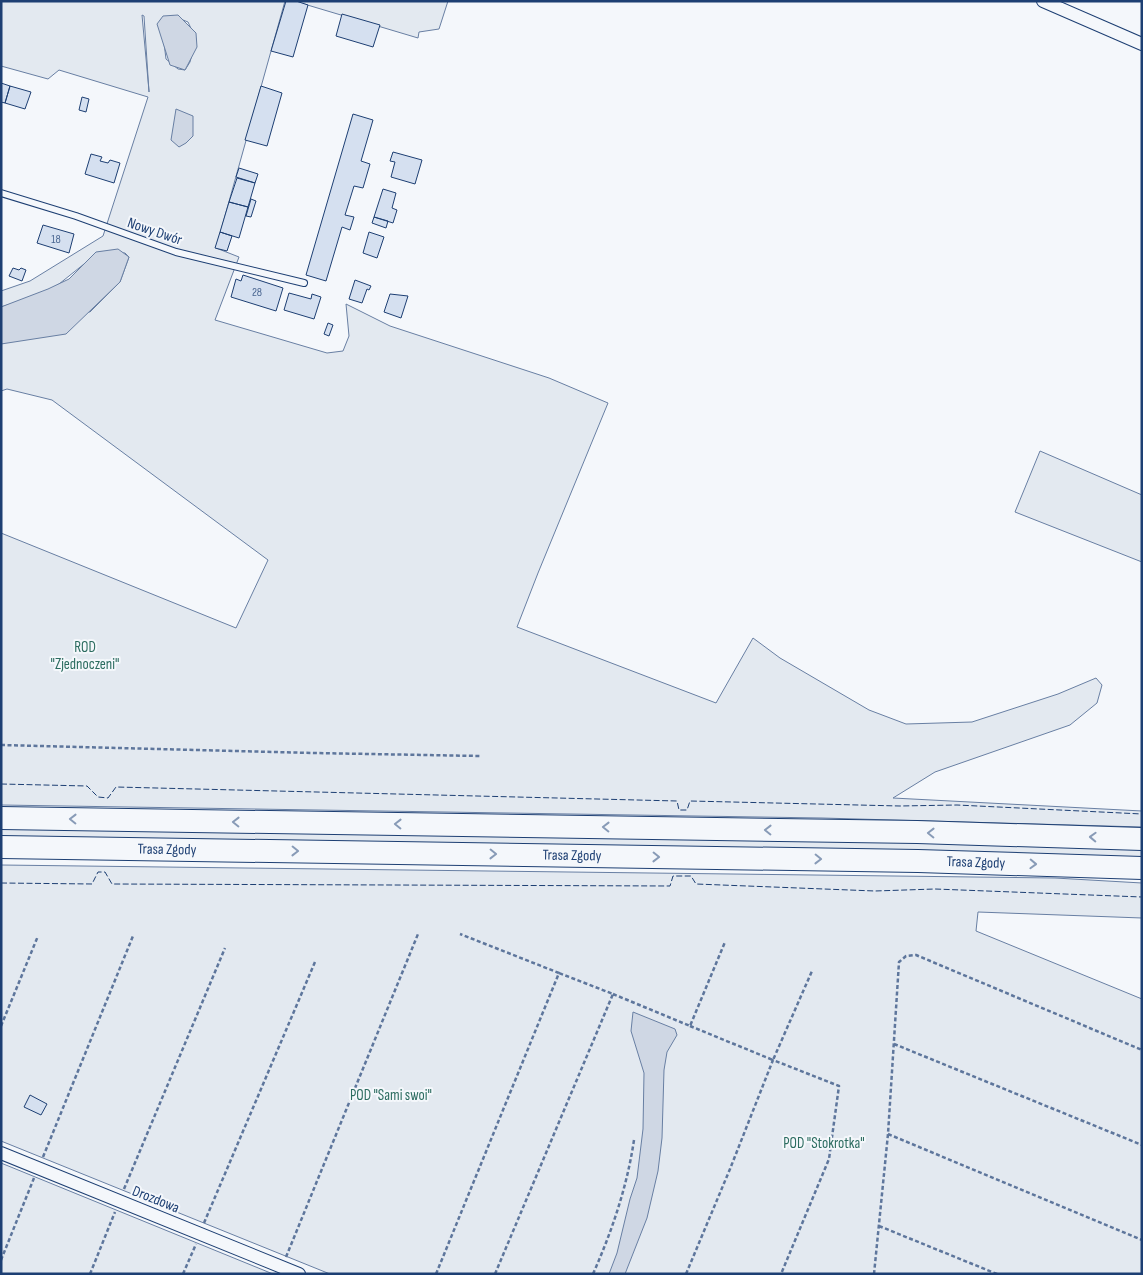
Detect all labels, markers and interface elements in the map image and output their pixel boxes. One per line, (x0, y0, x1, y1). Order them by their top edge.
street label: Nowy Dwór (125, 213, 185, 250)
house number: 18 (51, 232, 61, 247)
house number: 28 (252, 285, 262, 300)
park label: ROD "Zjednoczeni" (51, 638, 119, 674)
one-way arrow (69, 814, 76, 824)
one-way arrow (231, 816, 239, 827)
one-way arrow (394, 819, 402, 829)
one-way arrow (601, 822, 609, 832)
one-way arrow (764, 825, 772, 835)
one-way arrow (926, 827, 934, 838)
one-way arrow (1089, 832, 1096, 842)
street label: Trasa Zgody (138, 839, 197, 860)
street label: Trasa Zgody (543, 845, 602, 866)
one-way arrow (292, 846, 299, 856)
one-way arrow (490, 849, 497, 859)
one-way arrow (652, 852, 660, 862)
street label: Trasa Zgody (946, 852, 1006, 873)
one-way arrow (814, 854, 822, 864)
one-way arrow (1030, 859, 1037, 869)
park label: POD "Sami swoi" (350, 1086, 432, 1105)
park label: POD "Stokrotka" (783, 1134, 865, 1153)
street label: Drozdowa (129, 1181, 182, 1218)

